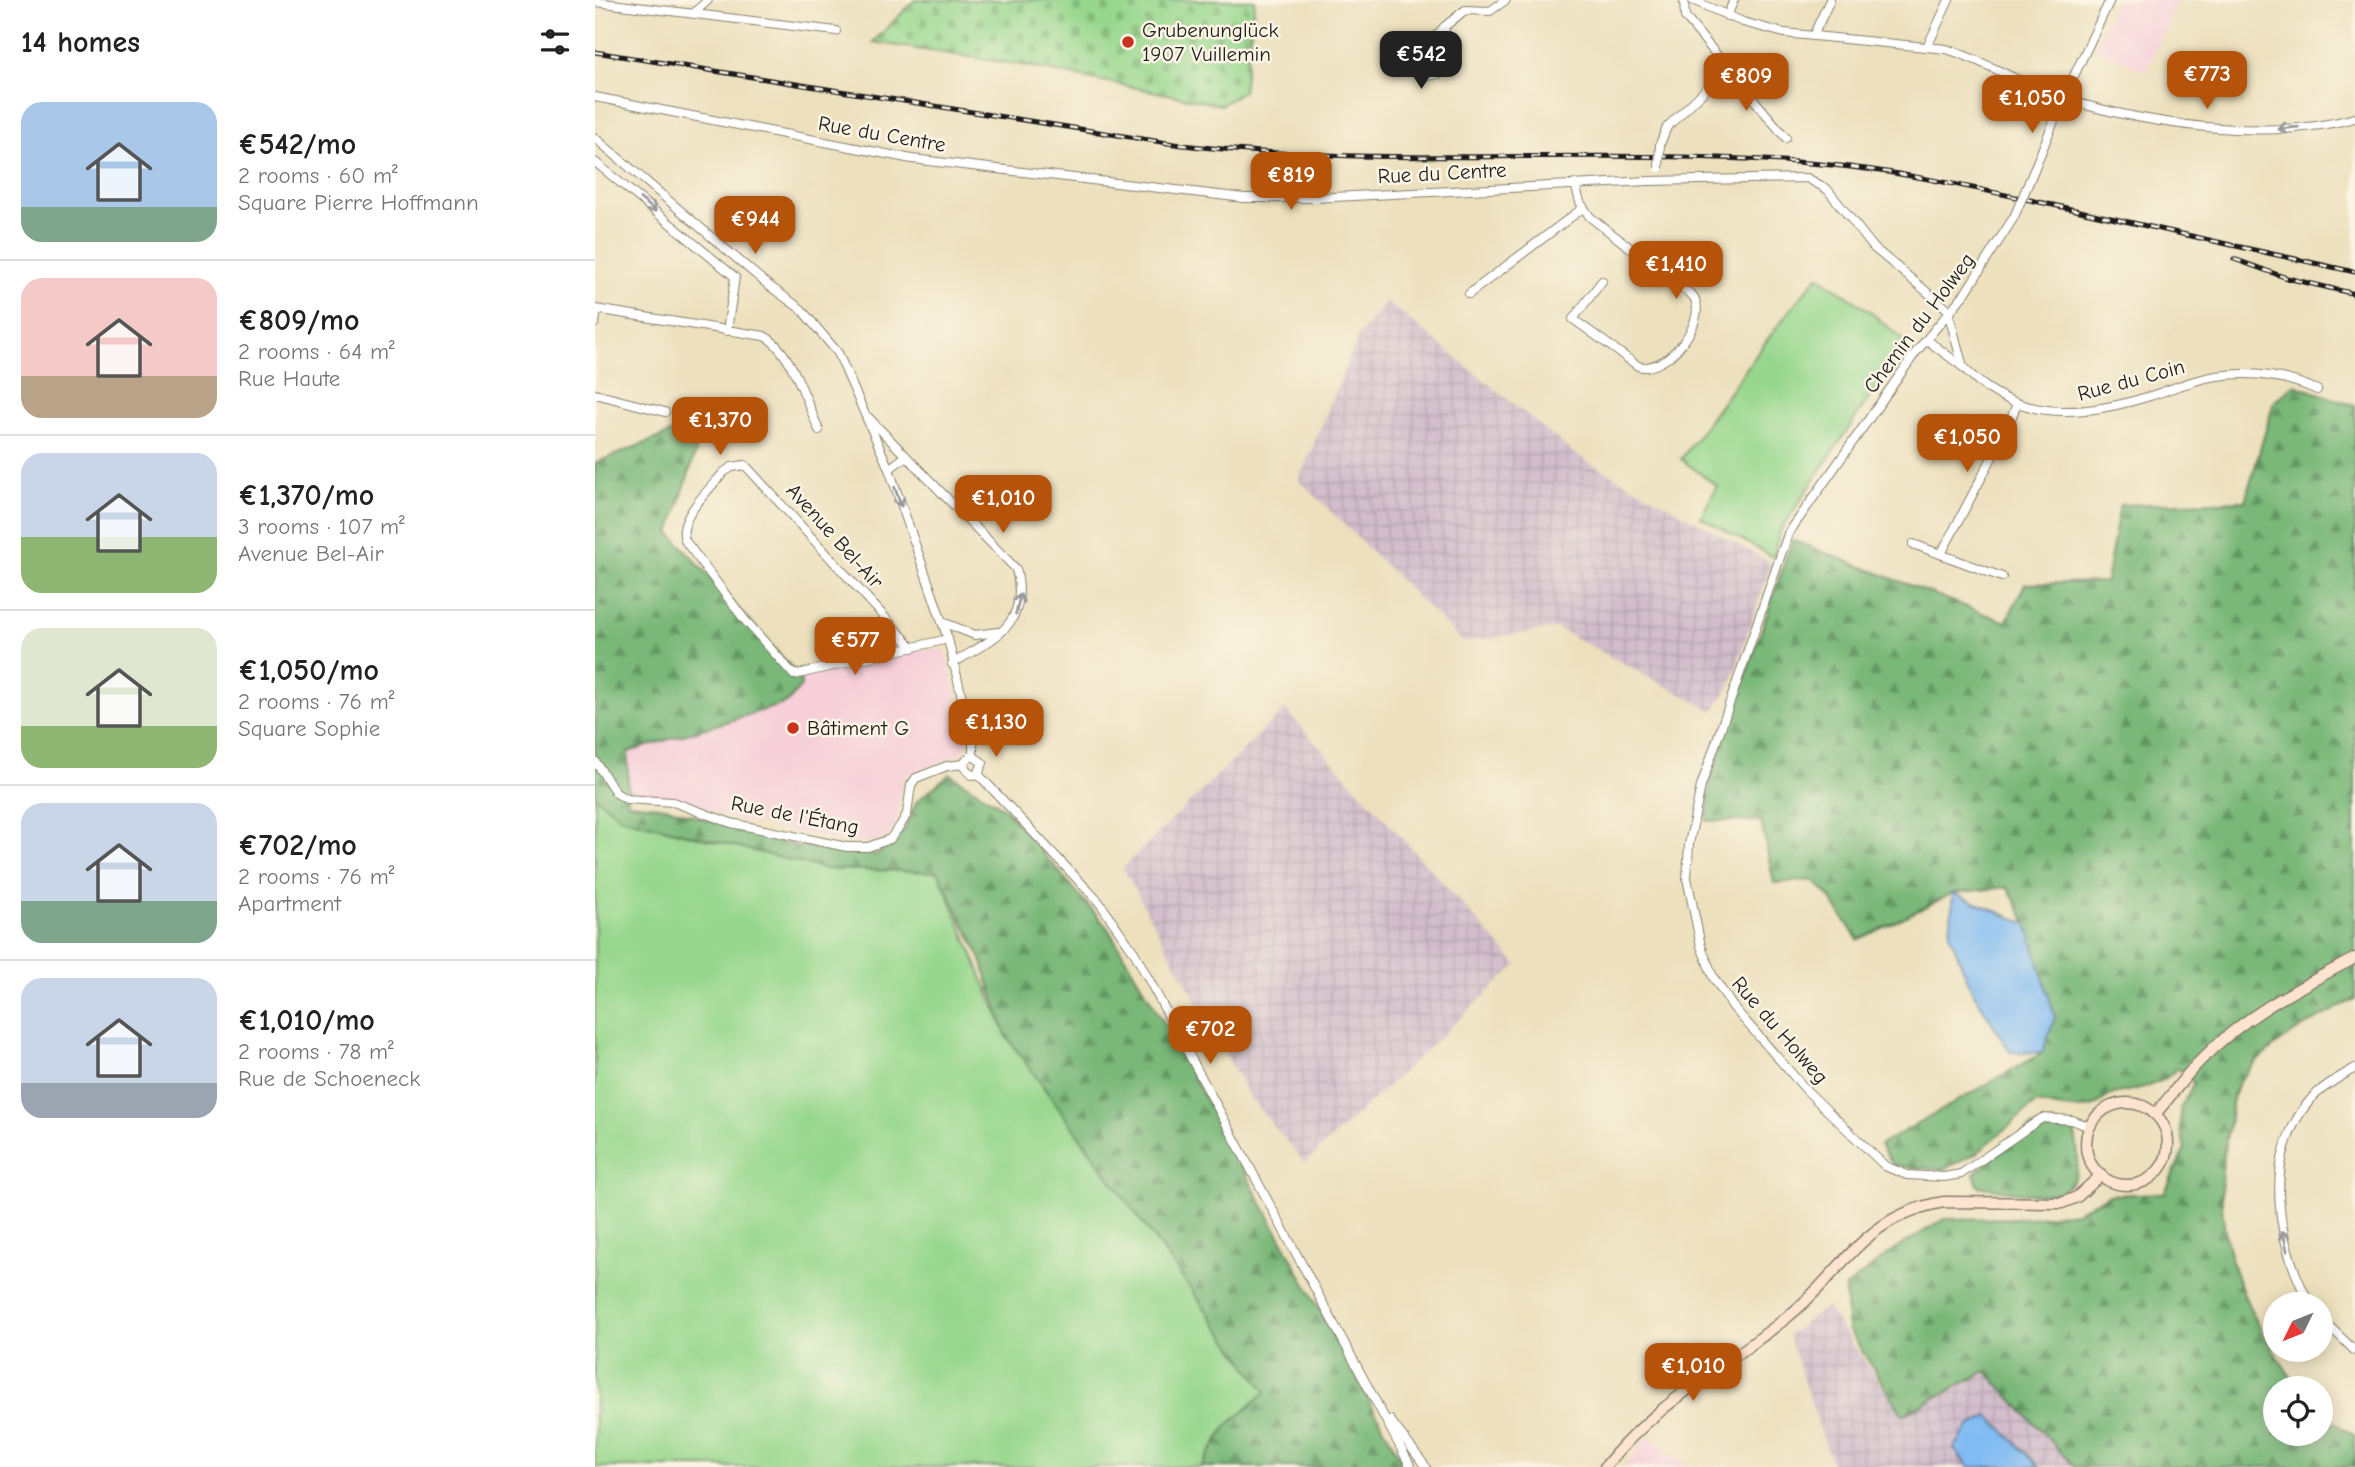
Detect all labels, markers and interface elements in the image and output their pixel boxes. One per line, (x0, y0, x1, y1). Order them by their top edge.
place label: Grubenunglück 1907 Vuillemin (1142, 18, 1279, 66)
icon: filters (536, 23, 574, 61)
text: 14 homes (21, 25, 140, 60)
pin: €542 (1380, 32, 1462, 91)
marker: Grubenunglück 1907 Vuillemin (1120, 34, 1136, 50)
text: €542 (1396, 40, 1446, 67)
pin: €773 (2166, 52, 2248, 111)
pin: €809 (1705, 54, 1787, 113)
text: €773 (2183, 60, 2231, 87)
text: €809 (1720, 62, 1772, 89)
pin: €1,050 (1975, 76, 2089, 135)
text: €1,050 (1998, 84, 2066, 111)
street label: Rue du Centre (816, 111, 948, 157)
one-way arrow (2277, 122, 2299, 135)
text: €542/mo (238, 127, 356, 162)
icon: home (77, 130, 161, 214)
pin: €819 (1250, 152, 1332, 212)
street label: Rue du Centre (1377, 158, 1507, 188)
text: €819 (1267, 161, 1315, 188)
text: 2 rooms · 60 m² (238, 162, 398, 189)
text: Square Pierre Hoffmann (238, 189, 479, 216)
pin: €944 (714, 196, 796, 256)
one-way arrow (638, 197, 656, 213)
text: €944 (730, 205, 780, 232)
pin: €1,410 (1619, 242, 1733, 301)
street label: Chemin du Holweg (1859, 248, 1979, 398)
text: €1,410 (1645, 250, 1707, 277)
text: €809/mo (238, 303, 359, 338)
icon: home (77, 306, 161, 390)
text: 2 rooms · 64 m² (238, 338, 395, 365)
street label: Rue du Coin (2075, 354, 2187, 406)
text: Rue Haute (238, 365, 340, 392)
pin: €1,370 (663, 398, 777, 457)
text: €1,370 (688, 406, 752, 433)
pin: €1,050 (1910, 414, 2024, 474)
text: €1,050 (1933, 423, 2001, 450)
pin: €1,010 (946, 476, 1060, 535)
text: €1,370/mo (238, 478, 374, 513)
street label: Avenue Bel-Air (782, 479, 889, 594)
icon: home (77, 481, 161, 565)
text: €1,010 (971, 484, 1035, 511)
one-way arrow (893, 486, 905, 508)
text: 3 rooms · 107 m² (238, 513, 405, 540)
text: Avenue Bel-Air (238, 540, 384, 567)
one-way arrow (1011, 593, 1025, 616)
pin: €577 (814, 618, 896, 677)
text: €577 (831, 626, 879, 653)
text: €1,050/mo (238, 653, 379, 688)
icon: home (77, 656, 161, 740)
text: 2 rooms · 76 m² (238, 688, 394, 715)
pin: €1,130 (939, 700, 1053, 759)
text: €1,130 (965, 708, 1027, 735)
text: Square Sophie (238, 715, 380, 742)
place label: Bâtiment G (807, 716, 909, 740)
marker: Bâtiment G (785, 720, 801, 736)
street label: Rue de l'Étang (729, 791, 861, 839)
text: €702/mo (238, 828, 357, 863)
icon: home (77, 831, 161, 915)
text: 2 rooms · 76 m² (238, 863, 394, 890)
text: Apartment (238, 890, 341, 917)
street label: Rue du Holweg (1727, 971, 1833, 1089)
text: €1,010/mo (238, 1003, 375, 1038)
icon: home (77, 1006, 161, 1090)
pin: €702 (1169, 1006, 1251, 1066)
text: €702 (1185, 1015, 1235, 1042)
text: 2 rooms · 78 m² (238, 1038, 394, 1065)
text: Rue de Schoeneck (238, 1065, 420, 1092)
one-way arrow (2277, 1230, 2291, 1253)
north arrow (2263, 1292, 2333, 1362)
map controls (2263, 1292, 2333, 1446)
pin: €1,010 (1636, 1344, 1750, 1403)
text: €1,010 (1661, 1352, 1725, 1379)
button: locate (2263, 1376, 2333, 1446)

